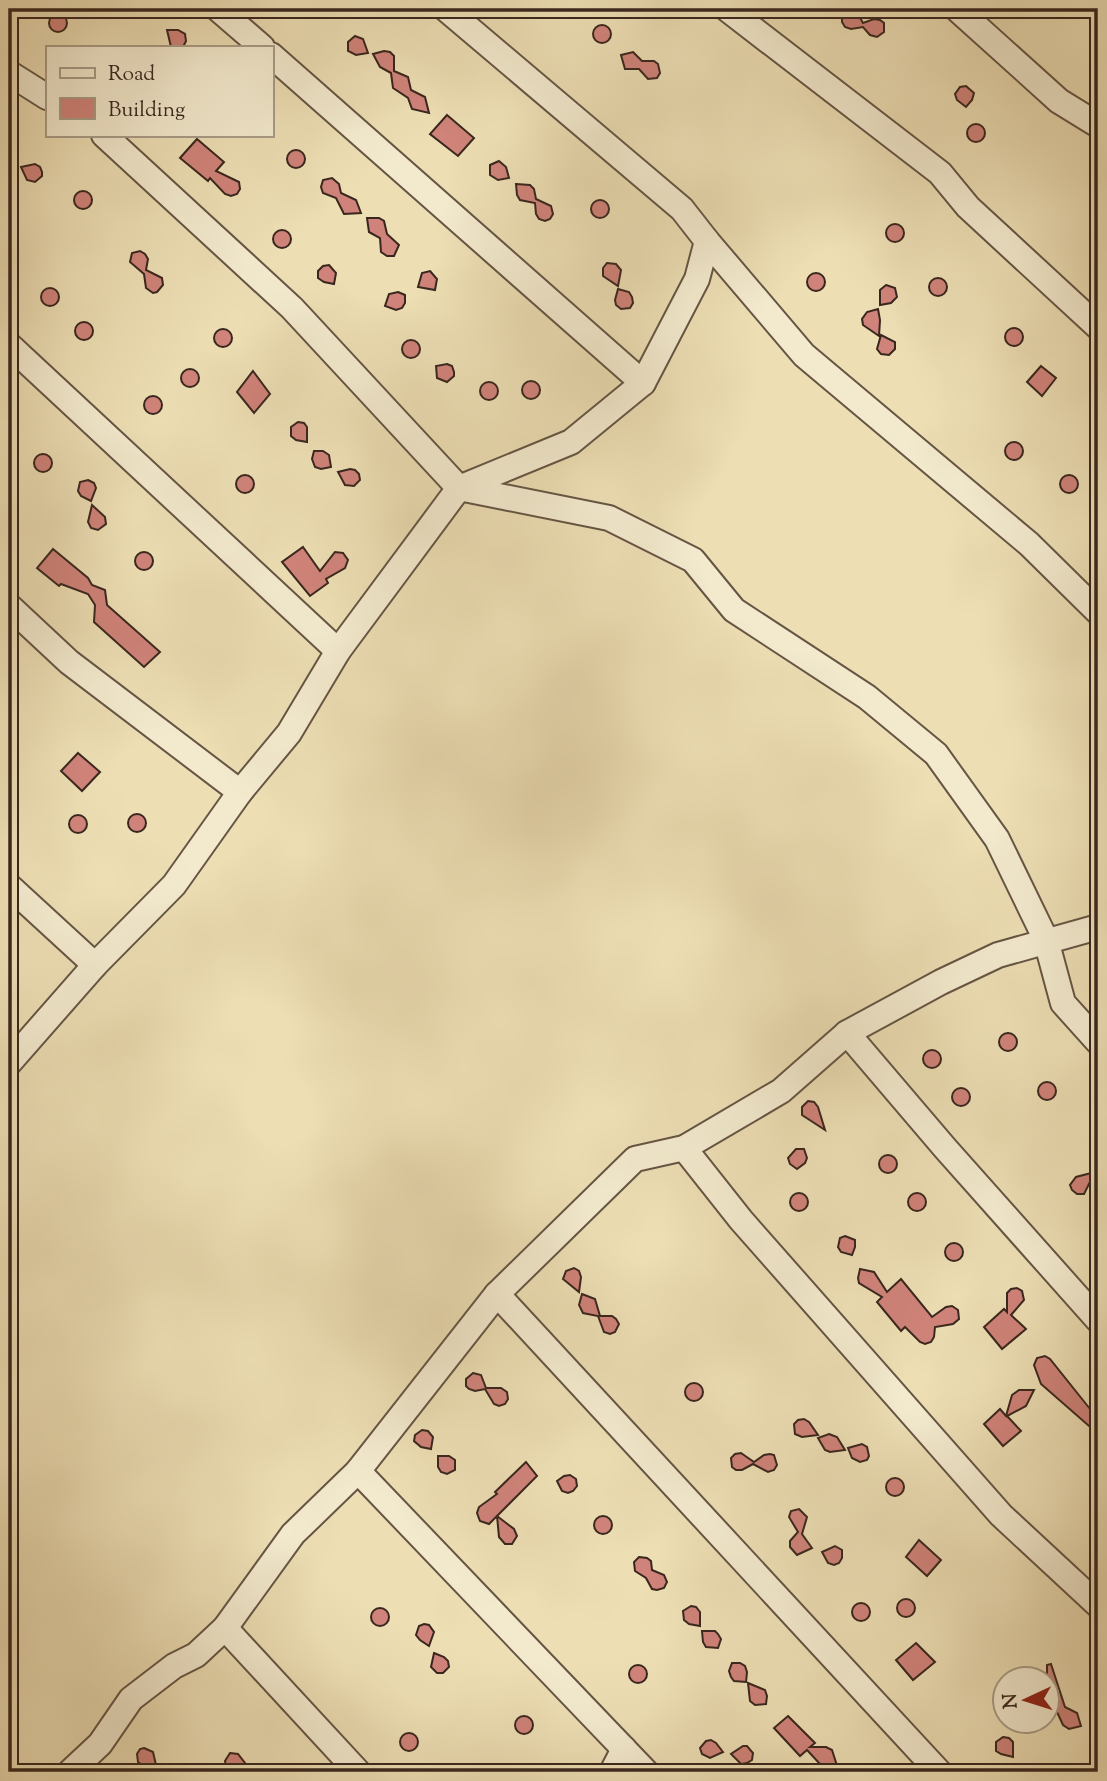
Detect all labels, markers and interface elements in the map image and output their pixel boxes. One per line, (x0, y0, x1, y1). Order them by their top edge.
legend (46, 46, 273, 136)
text: Road (108, 60, 155, 90)
text: Building (108, 96, 185, 126)
north arrow (992, 1666, 1062, 1736)
text: N (998, 1693, 1026, 1710)

